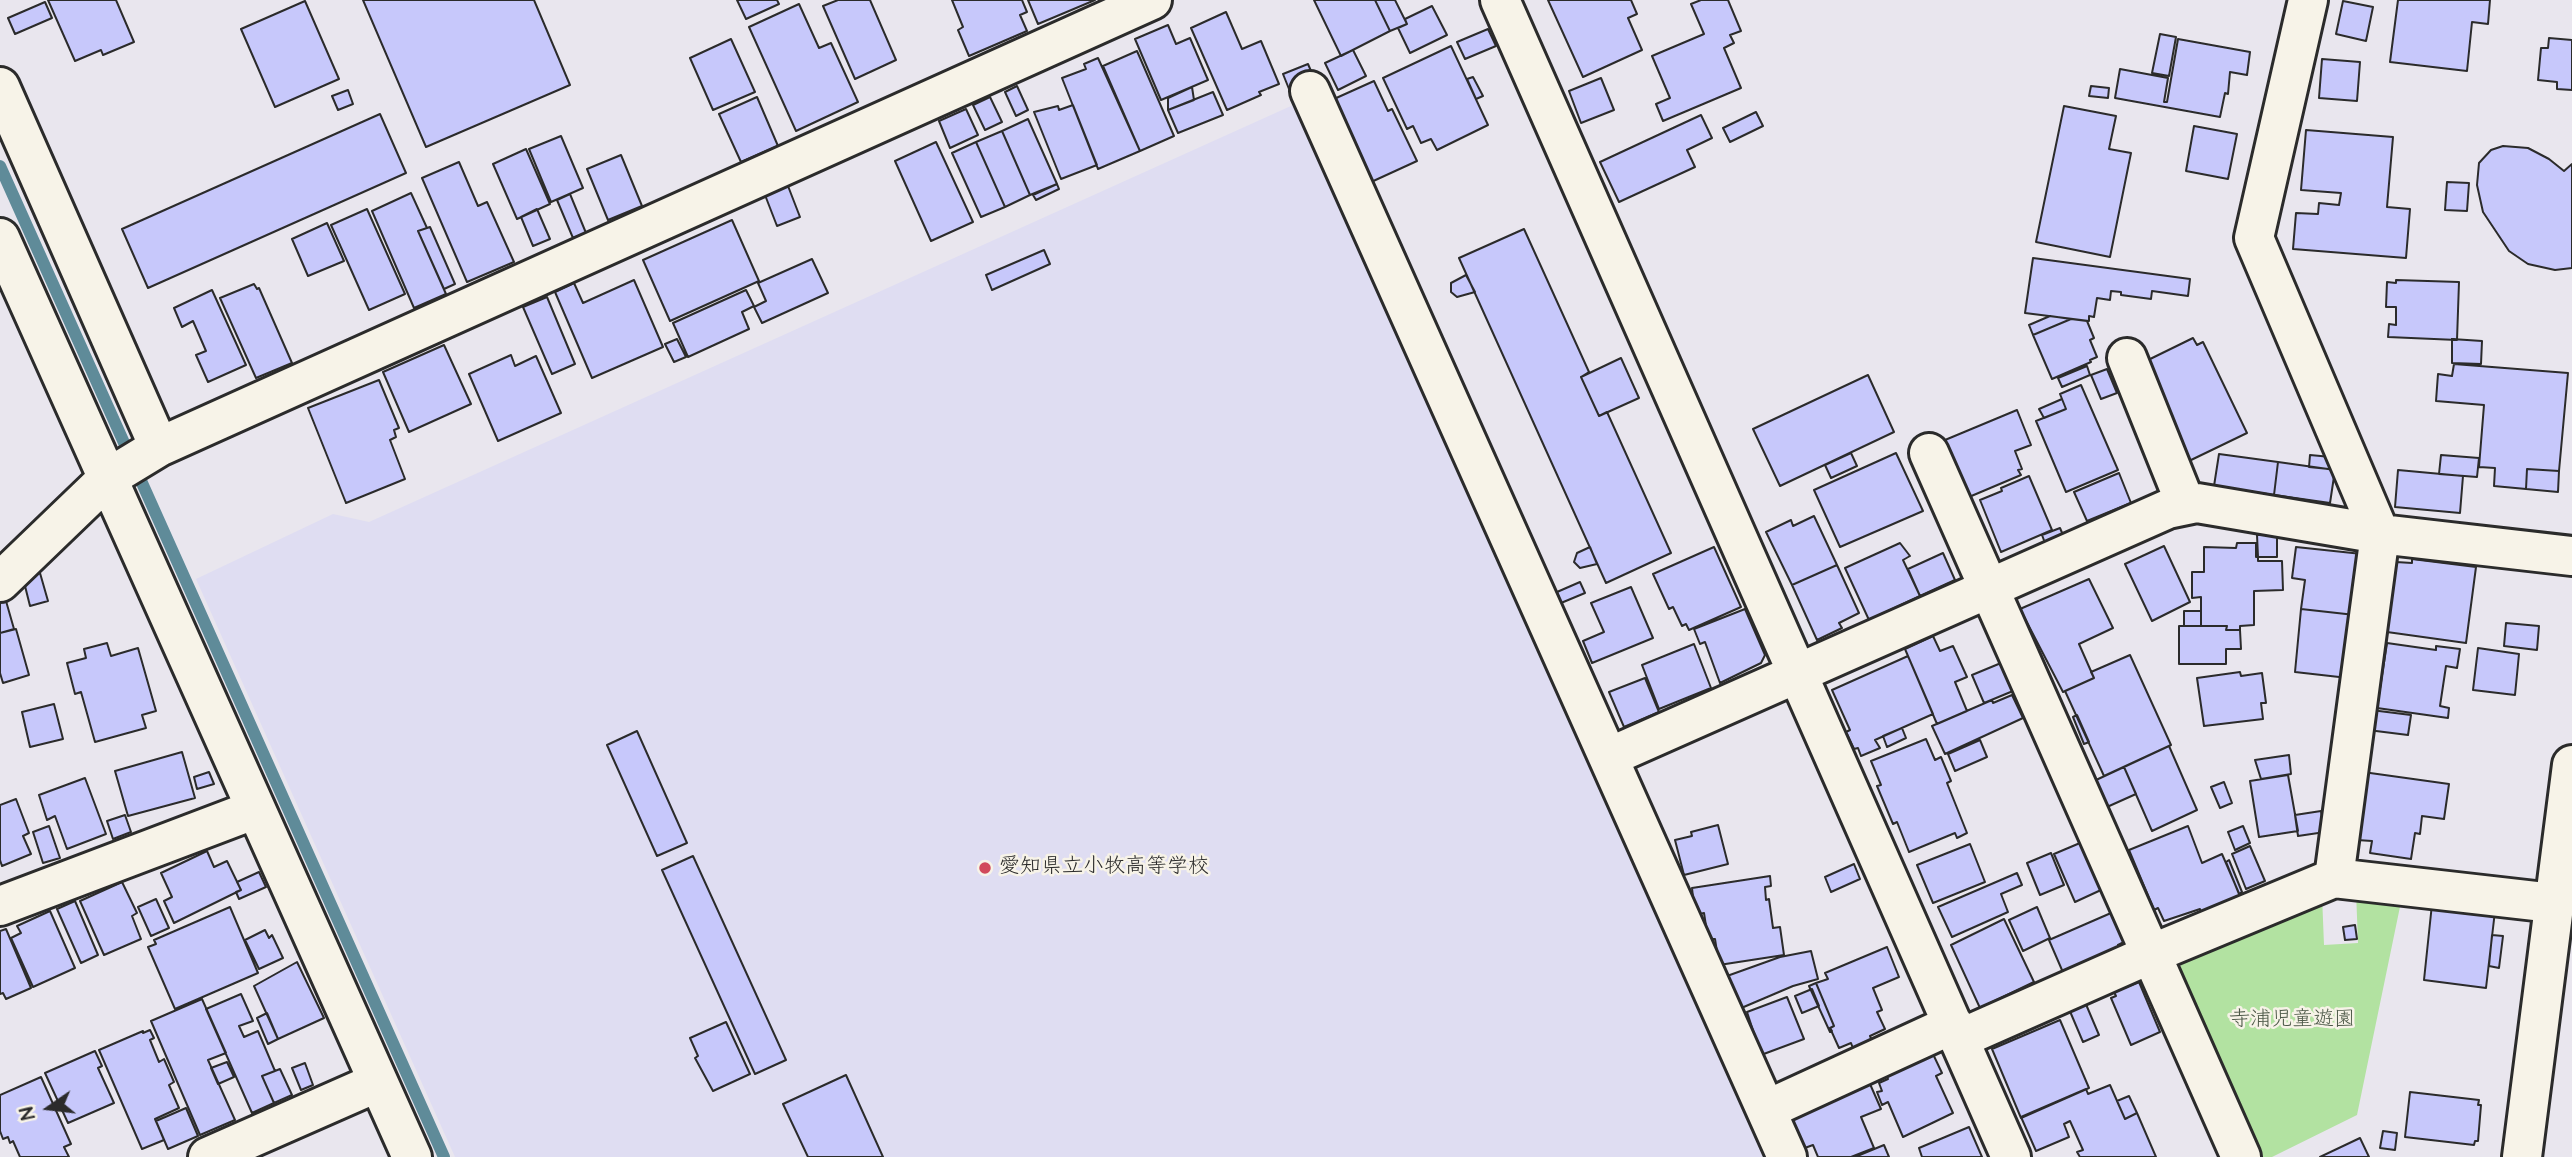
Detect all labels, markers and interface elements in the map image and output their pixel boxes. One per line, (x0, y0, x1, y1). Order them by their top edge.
place label: 愛知県立小牧高等学校 (999, 855, 1209, 881)
marker: 愛知県立小牧高等学校 (977, 860, 993, 876)
park label: 寺浦児童遊園 (2229, 1008, 2355, 1034)
north arrow (14, 1073, 84, 1143)
text: N (14, 1104, 43, 1122)

